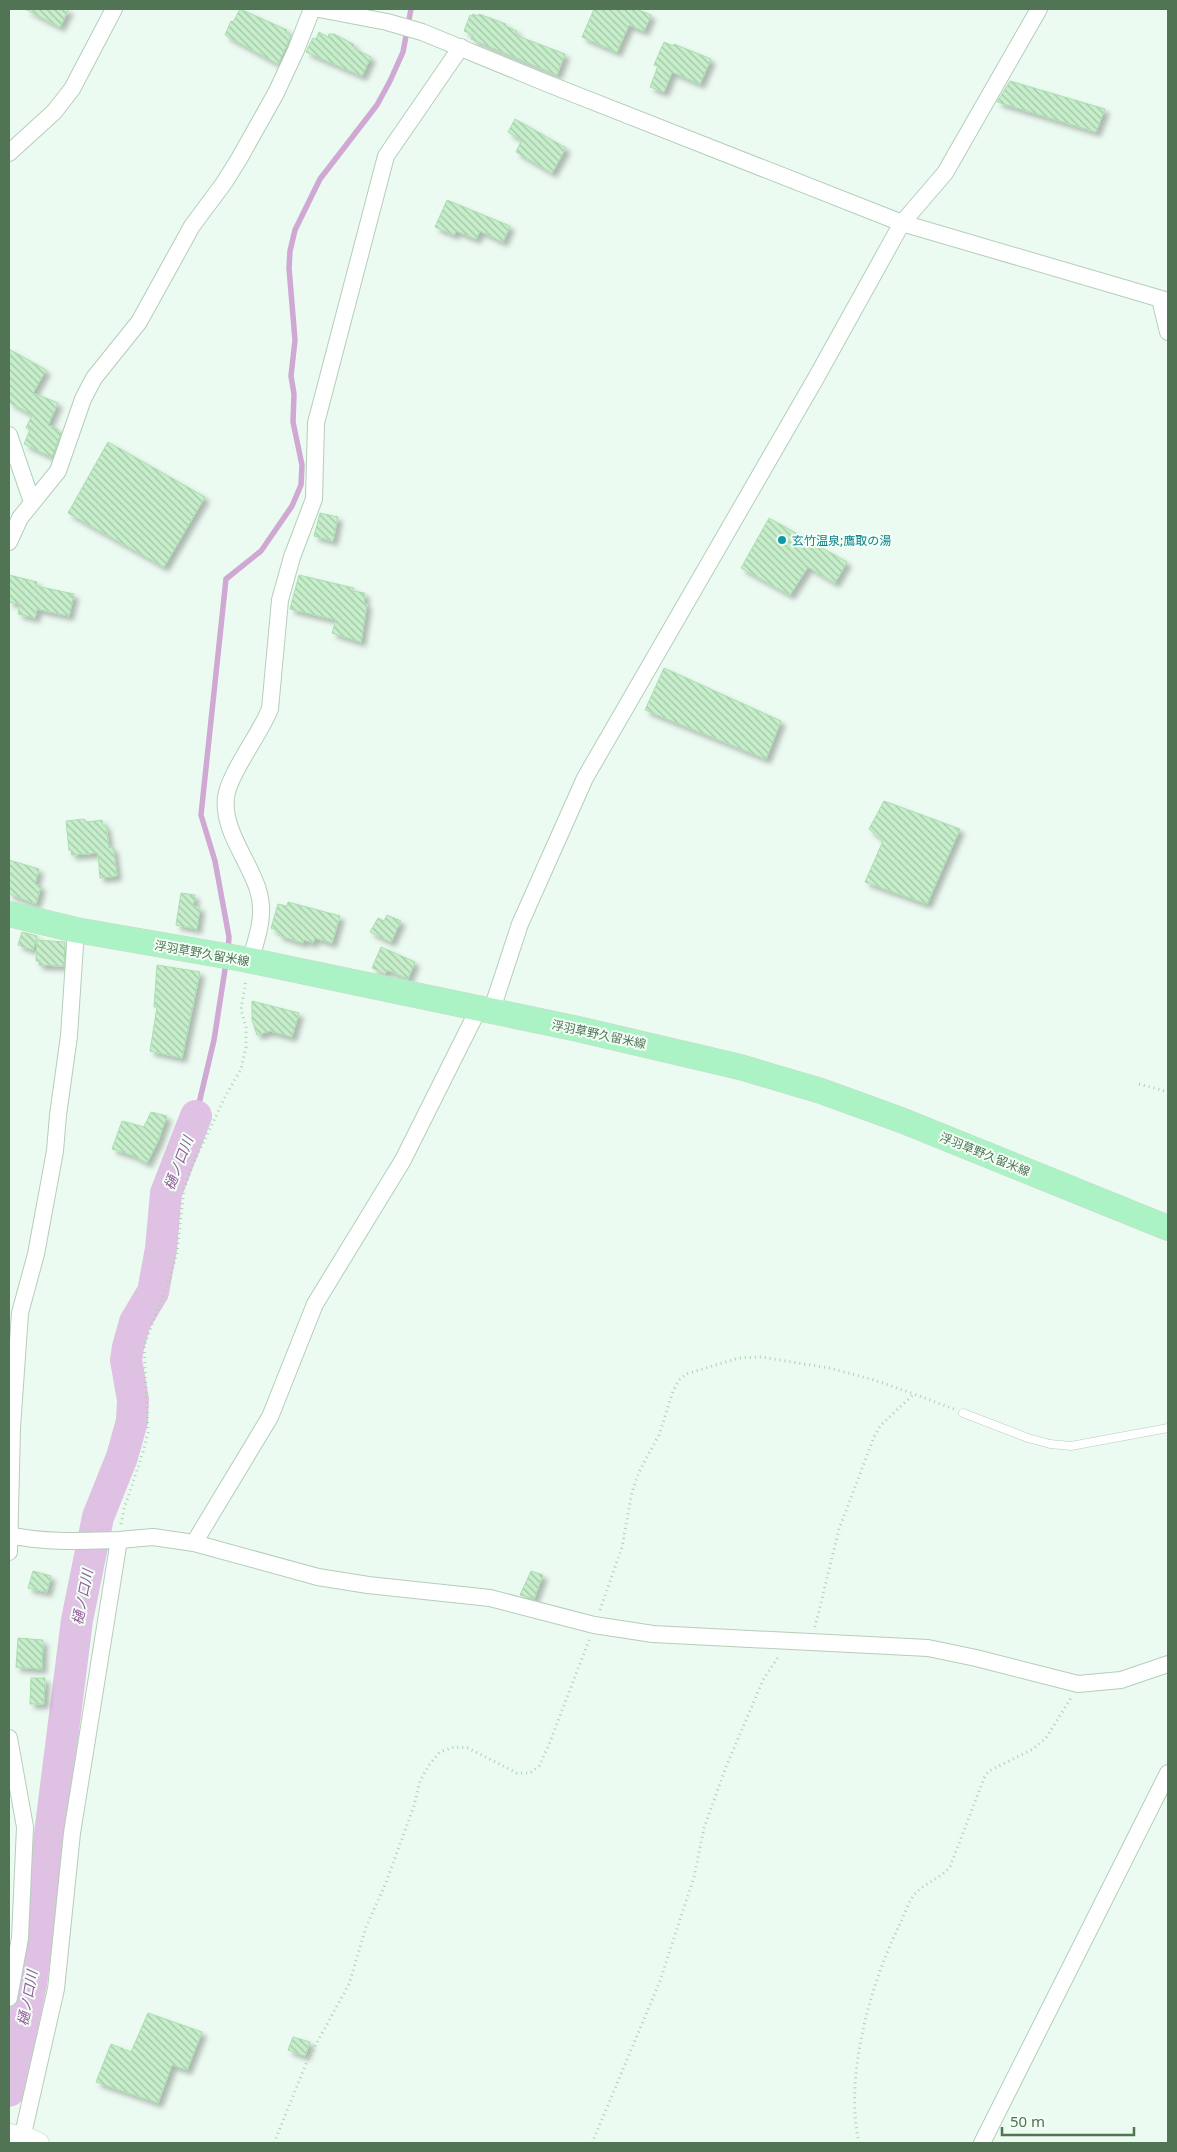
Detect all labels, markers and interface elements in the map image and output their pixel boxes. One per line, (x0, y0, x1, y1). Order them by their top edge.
place label: 玄竹温泉;鷹取の湯 (792, 532, 891, 549)
marker: 玄竹温泉;鷹取の湯 (776, 534, 788, 546)
street label: 浮羽草野久留米線 (153, 936, 251, 970)
street label: 浮羽草野久留米線 (550, 1016, 648, 1052)
street label: 浮羽草野久留米線 (937, 1128, 1033, 1180)
water label: 樋ノ口川 (159, 1132, 198, 1193)
water label: 樋ノ口川 (67, 1566, 97, 1626)
water label: 樋ノ口川 (13, 1967, 42, 2027)
scale bar (1002, 2104, 1134, 2136)
text: 50 m (1010, 2111, 1045, 2131)

